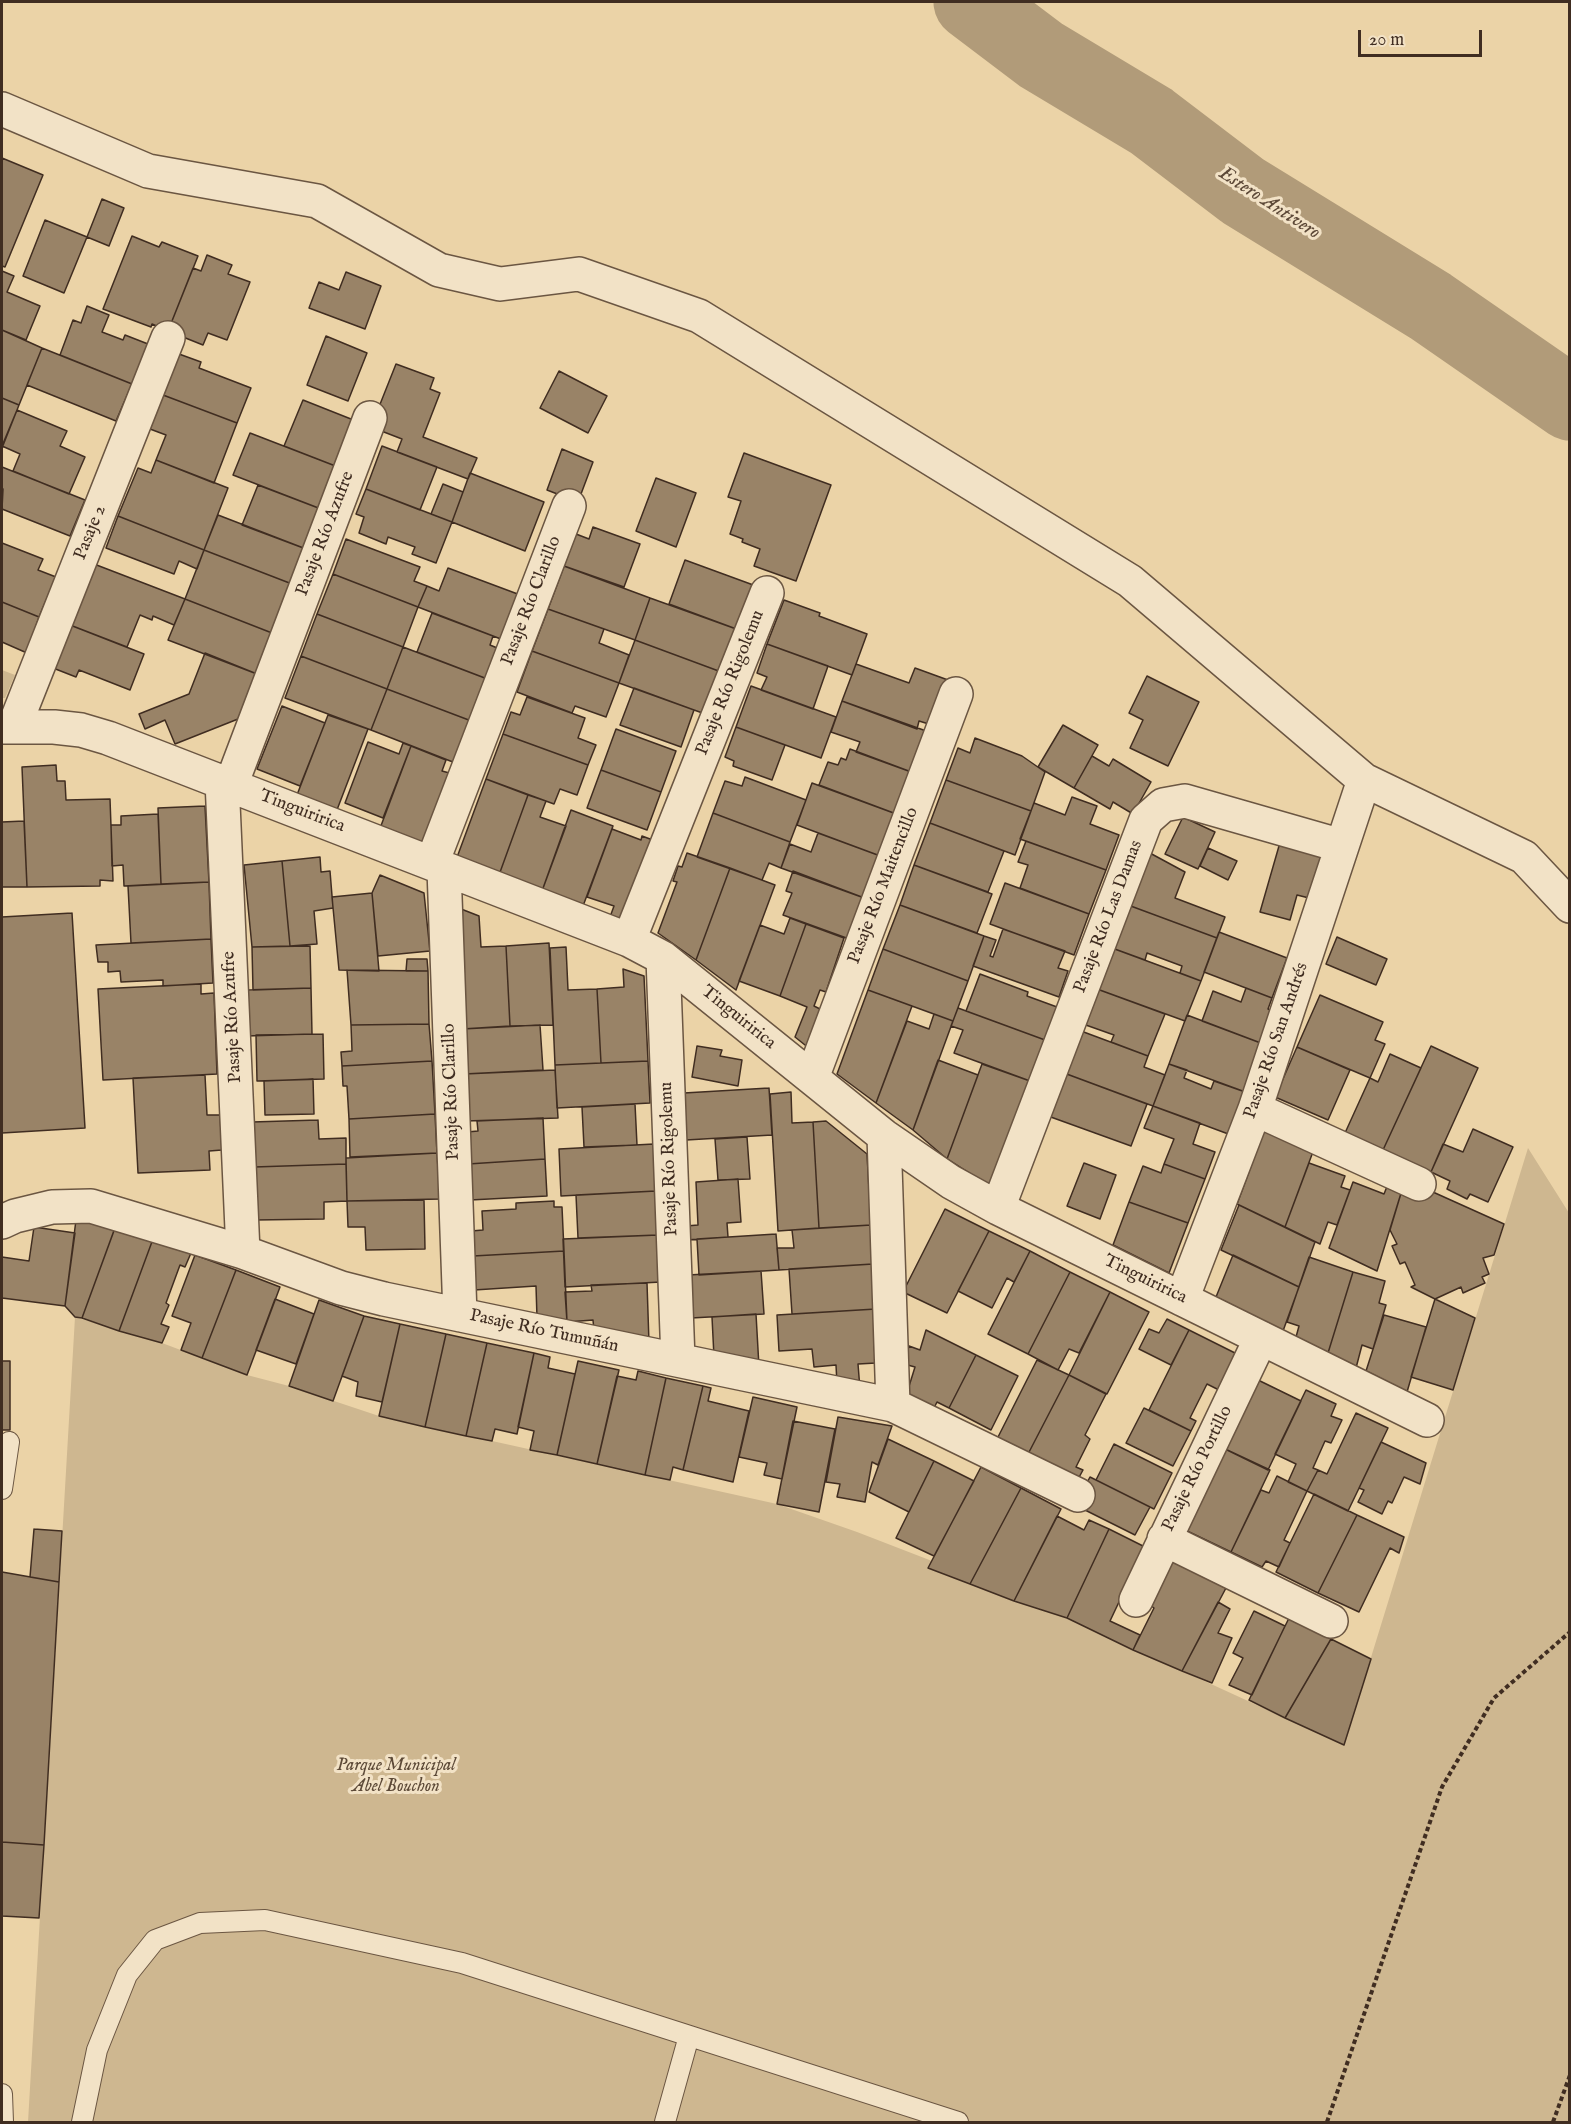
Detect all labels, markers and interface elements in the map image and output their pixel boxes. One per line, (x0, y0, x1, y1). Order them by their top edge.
scale bar (1361, 18, 1486, 56)
text: 20 m (1369, 29, 1404, 52)
water label: Estero Antivero (1214, 162, 1324, 246)
street label: Pasaje Río Azufre (292, 469, 360, 599)
street label: Pasaje 2 (70, 502, 112, 564)
street label: Pasaje Río Clarillo (497, 533, 567, 669)
street label: Pasaje Río Rigolemu (692, 607, 770, 759)
street label: Tinguiririca (256, 786, 348, 838)
street label: Pasaje Río Maitencillo (844, 805, 924, 967)
street label: Pasaje Río Las Damas (1070, 838, 1148, 996)
street label: Pasaje Río Azufre (219, 951, 247, 1083)
street label: Pasaje Río San Andrés (1240, 960, 1314, 1122)
street label: Tinguiririca (696, 981, 780, 1055)
street label: Pasaje Río Clarillo (439, 1023, 465, 1161)
street label: Pasaje Río Rigolemu (657, 1081, 683, 1237)
street label: Tinguiririca (1100, 1251, 1190, 1309)
street label: Pasaje Río Tumuñán (468, 1306, 620, 1358)
street label: Pasaje Río Portillo (1158, 1403, 1238, 1535)
park label: Parque Municipal Abel Bouchon (336, 1755, 456, 1798)

